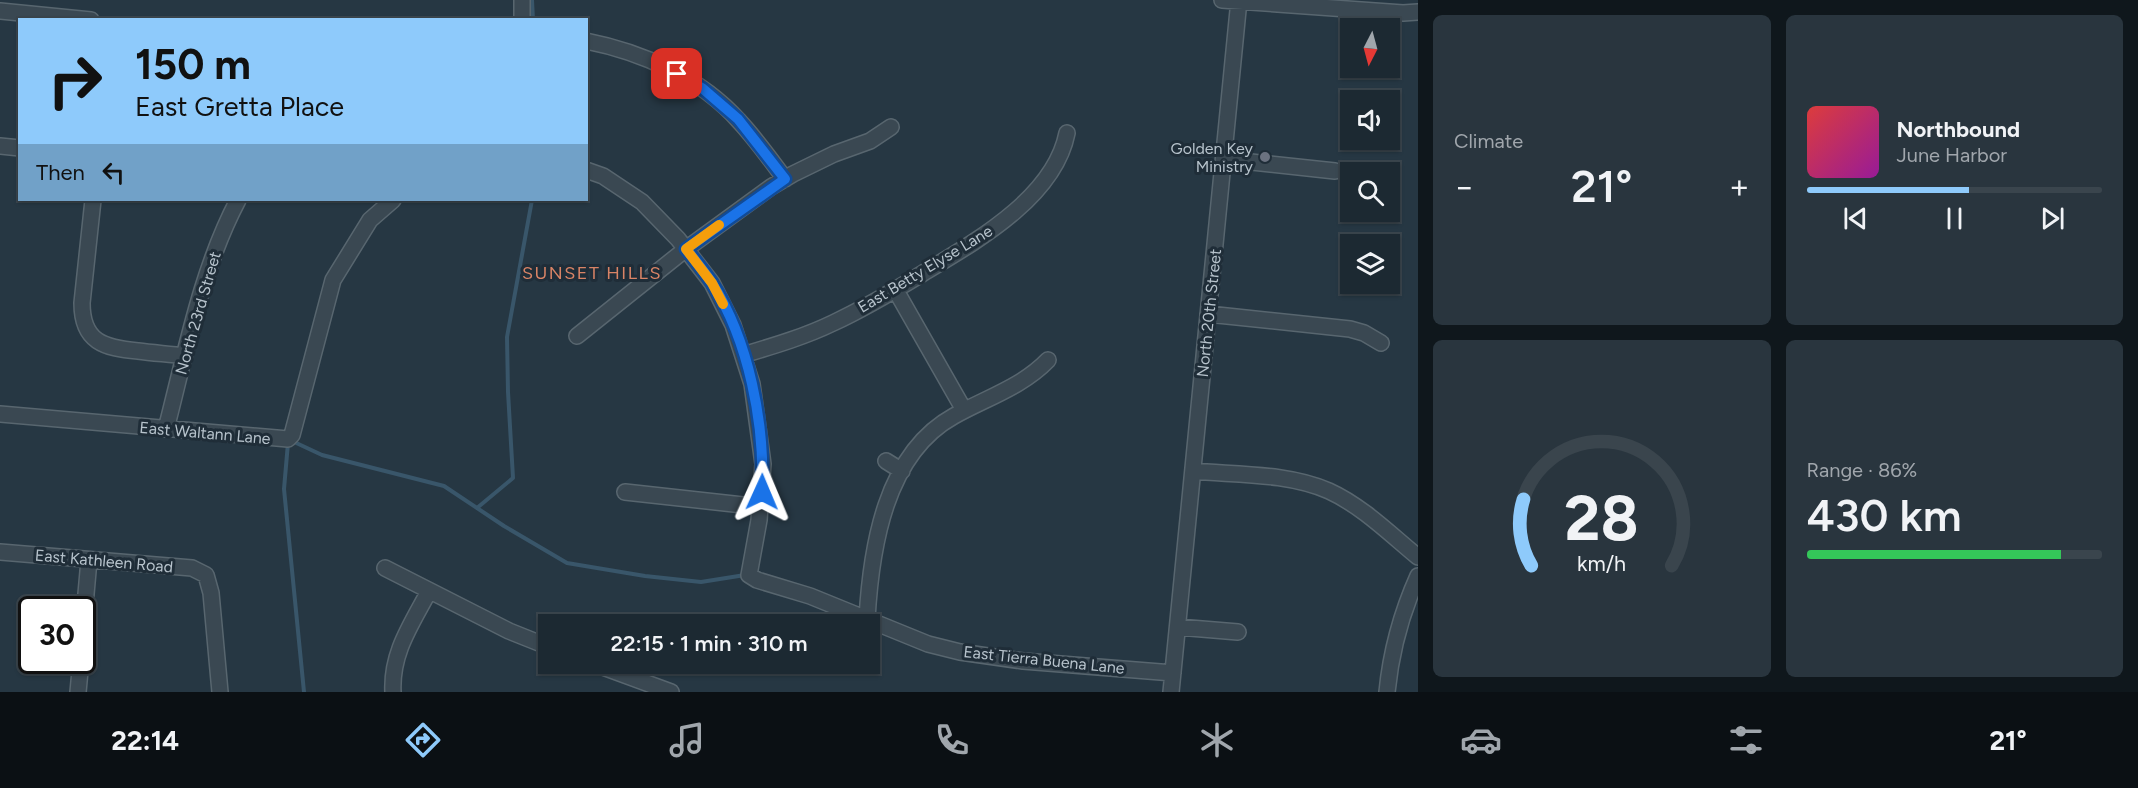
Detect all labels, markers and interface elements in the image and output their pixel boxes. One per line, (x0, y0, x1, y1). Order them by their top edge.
north arrow (1340, 18, 1400, 78)
map controls (1340, 18, 1400, 294)
text: 150 m (135, 39, 251, 90)
icon: right (36, 42, 114, 120)
pin (651, 48, 702, 99)
icon: arrive (660, 57, 693, 90)
text: East Gretta Place (135, 90, 344, 123)
button: sound (1340, 90, 1400, 150)
text: Northbound (1897, 116, 2020, 143)
text: Climate (1454, 129, 1523, 153)
place label: Golden Key Ministry (1170, 139, 1254, 176)
text: June Harbor (1897, 143, 2007, 167)
marker: Golden Key Ministry (1258, 150, 1272, 164)
icon: left (97, 156, 130, 189)
text: Then (36, 159, 85, 186)
text: 21° (1571, 159, 1632, 213)
button: search (1340, 162, 1400, 222)
text: − (1454, 167, 1475, 206)
text: + (1729, 167, 1749, 206)
icon: previous (1839, 202, 1872, 235)
icon: pause (1938, 202, 1971, 235)
icon: next (2036, 202, 2069, 235)
street label: East Betty Elyse Lane (854, 221, 996, 317)
button: layers (1340, 234, 1400, 294)
street label: North 20th Street (1193, 248, 1225, 378)
street label: North 23rd Street (171, 249, 225, 377)
district label: SUNSET HILLS (522, 262, 662, 284)
street label: East Waltann Lane (139, 418, 272, 448)
text: Range · 86% (1807, 458, 1917, 482)
position arrow (730, 460, 794, 524)
text: 28 (1565, 481, 1639, 556)
text: 430 km (1807, 488, 1962, 542)
street label: East Kathleen Road (34, 545, 174, 577)
text: km/h (1577, 551, 1626, 576)
speed limit sign: 30 (18, 596, 96, 674)
text: 22:15 · 1 min · 310 m (610, 630, 808, 657)
street label: East Tierra Buena Lane (962, 642, 1126, 678)
icon: directions (402, 719, 444, 761)
icon: music (666, 719, 708, 761)
icon: phone (931, 719, 973, 761)
icon: climate (1196, 719, 1238, 761)
icon: car (1460, 719, 1502, 761)
icon: filters (1725, 719, 1767, 761)
text: 22:14 (111, 724, 179, 757)
text: 21° (1989, 724, 2027, 757)

